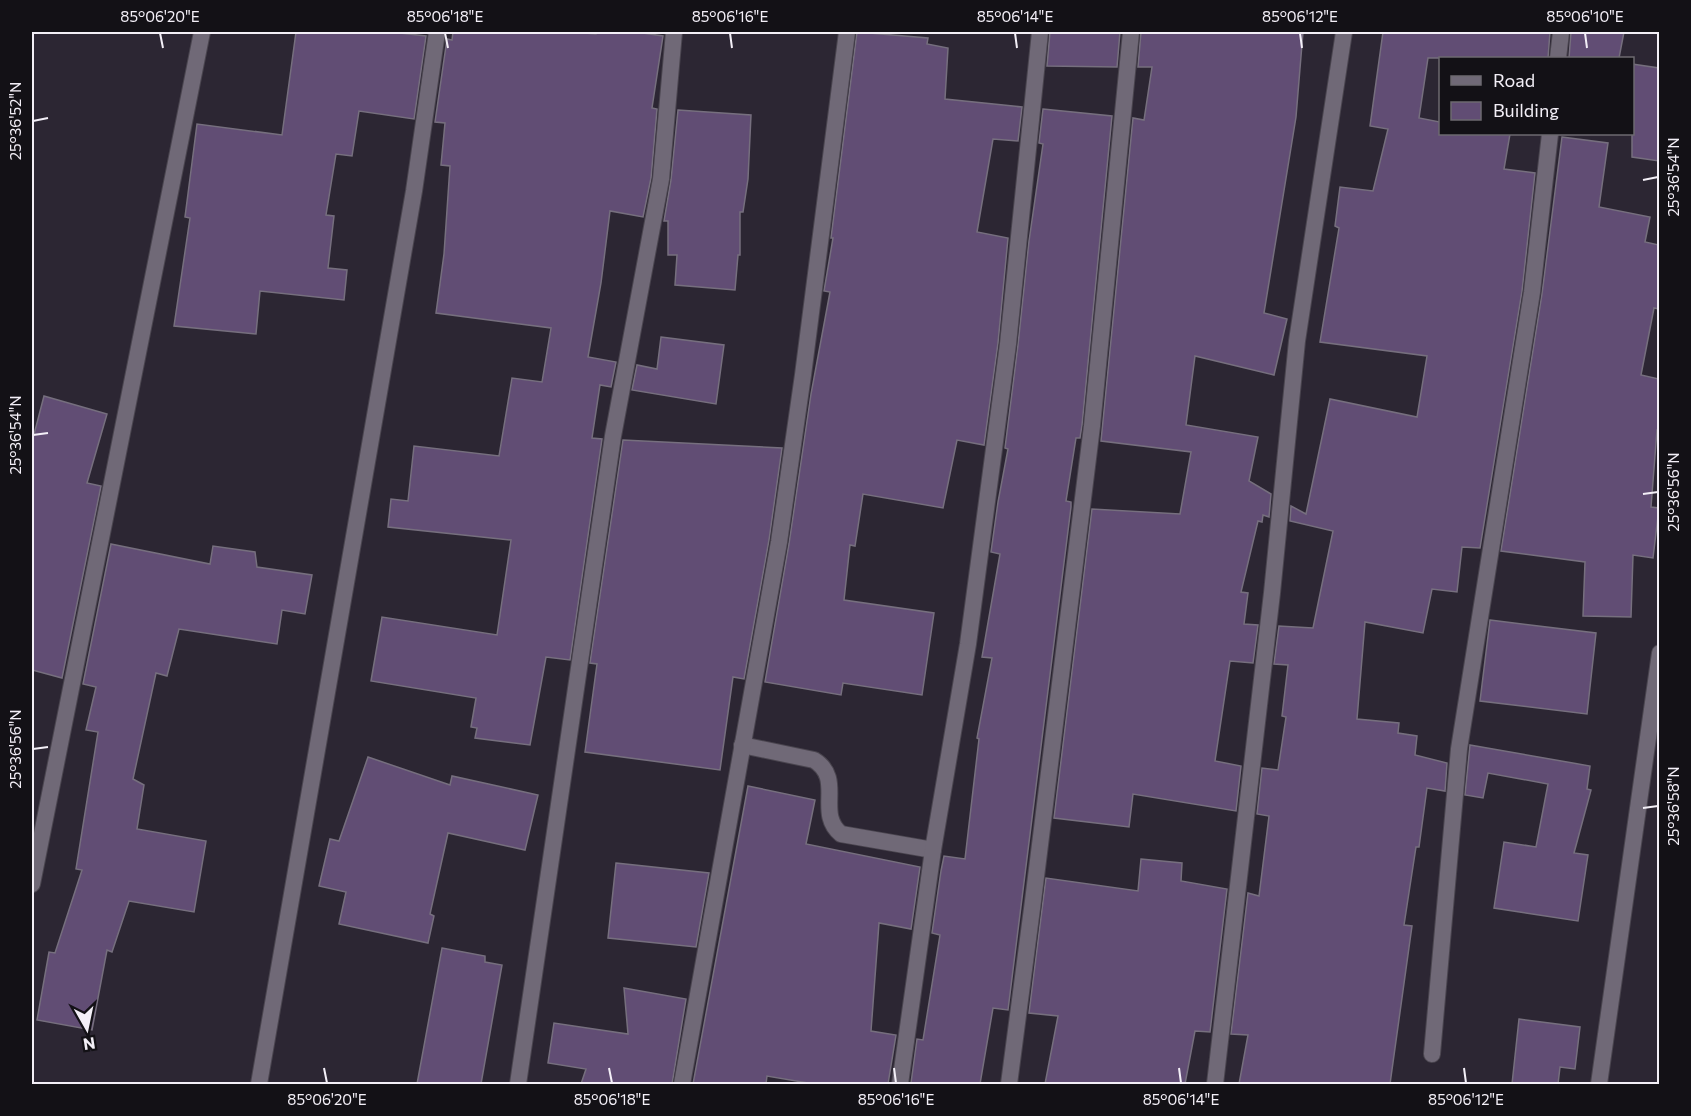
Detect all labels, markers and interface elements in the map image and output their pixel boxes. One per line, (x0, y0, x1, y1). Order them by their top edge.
text: 85°06'20"E (120, 7, 200, 25)
text: 85°06'18"E (407, 7, 483, 25)
text: 85°06'16"E (692, 7, 768, 25)
text: 85°06'14"E (977, 7, 1053, 25)
text: 85°06'12"E (1262, 7, 1338, 25)
text: 85°06'10"E (1546, 7, 1624, 25)
legend (1439, 57, 1634, 135)
text: Road (1493, 69, 1535, 91)
text: 25°36'52"N (6, 82, 24, 160)
text: Building (1493, 99, 1559, 121)
text: 25°36'54"N (1664, 137, 1682, 217)
text: 25°36'54"N (6, 395, 24, 475)
text: 25°36'56"N (1664, 452, 1682, 532)
text: 25°36'56"N (6, 709, 24, 789)
text: 25°36'58"N (1664, 766, 1682, 846)
north arrow (57, 999, 117, 1059)
text: N (82, 1034, 97, 1055)
text: 85°06'20"E (287, 1090, 367, 1108)
text: 85°06'18"E (574, 1090, 650, 1108)
text: 85°06'16"E (858, 1090, 934, 1108)
text: 85°06'14"E (1143, 1090, 1219, 1108)
text: 85°06'12"E (1428, 1090, 1504, 1108)

